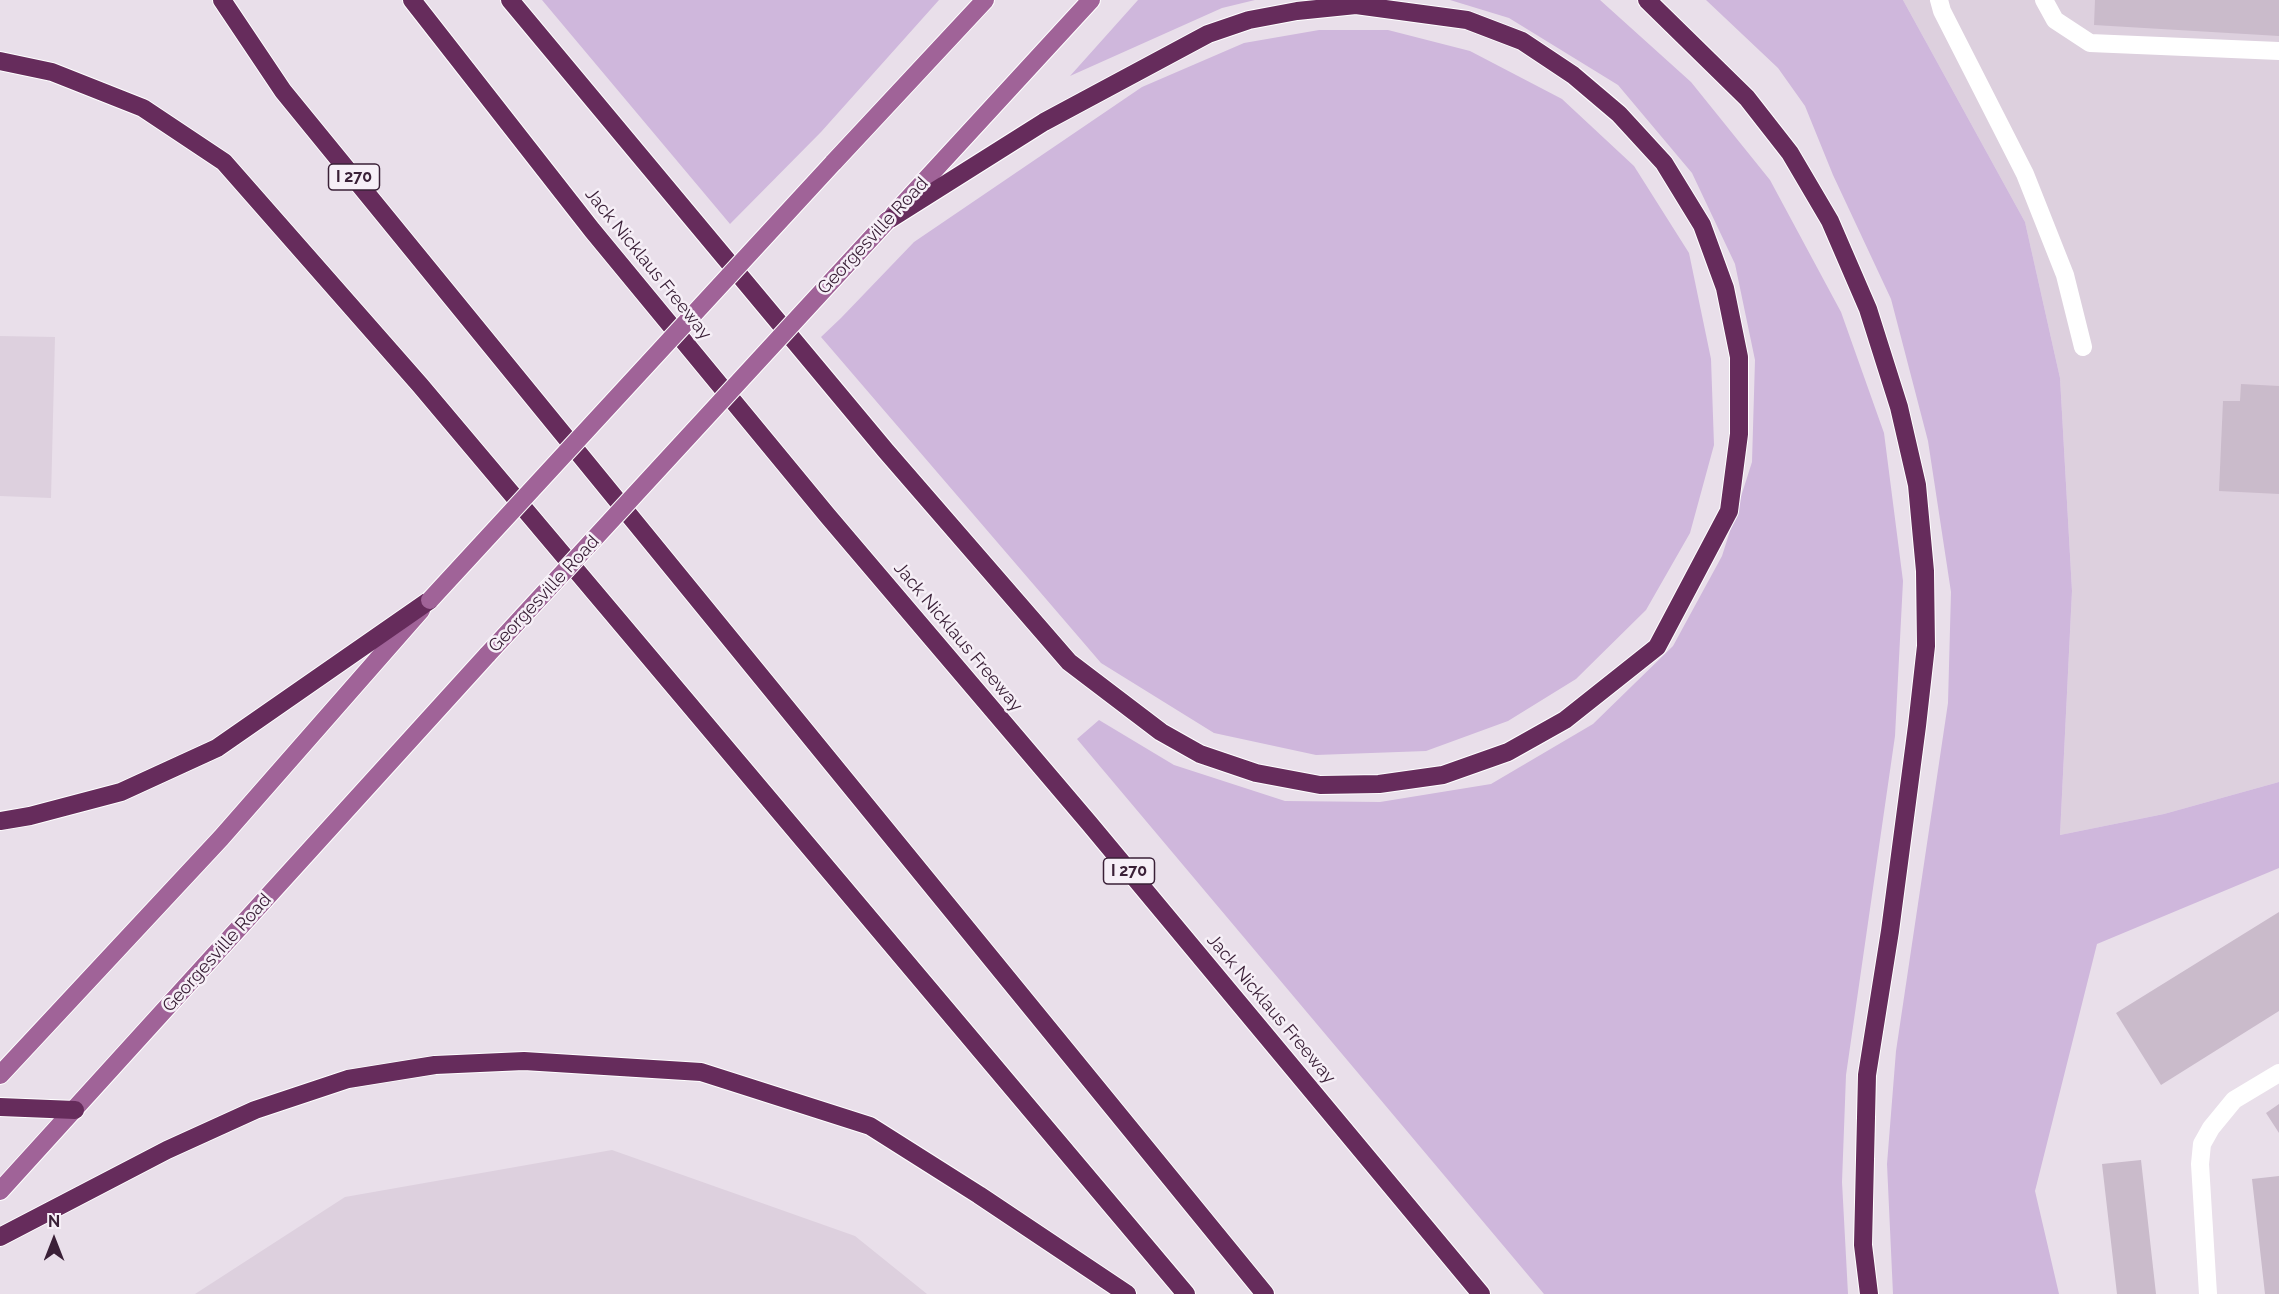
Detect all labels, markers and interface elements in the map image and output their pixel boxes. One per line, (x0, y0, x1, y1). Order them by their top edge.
road number: I 270 (328, 164, 380, 190)
street label: Georgesville Road (813, 173, 933, 299)
street label: Jack Nicklaus Freeway (580, 184, 716, 344)
street label: Georgesville Road (484, 531, 604, 657)
street label: Jack Nicklaus Freeway (889, 558, 1027, 716)
road number: I 270 (1104, 858, 1154, 884)
street label: Georgesville Road (158, 889, 276, 1017)
street label: Jack Nicklaus Freeway (1202, 930, 1340, 1088)
north arrow (24, 1210, 84, 1270)
text: N (48, 1212, 60, 1231)

